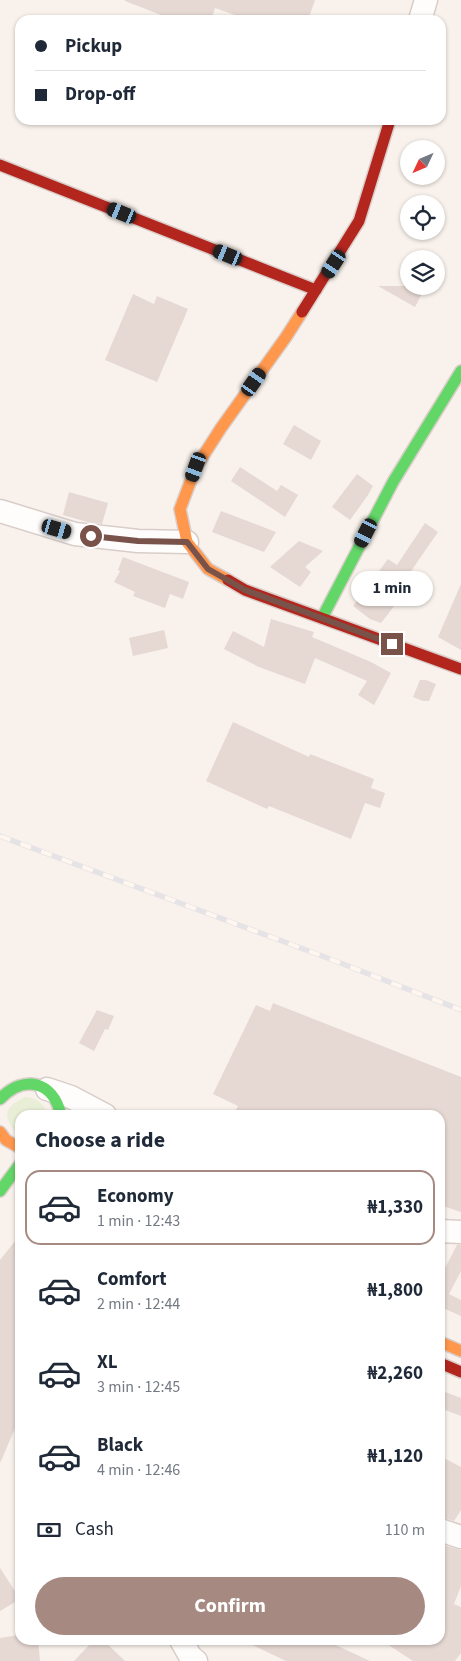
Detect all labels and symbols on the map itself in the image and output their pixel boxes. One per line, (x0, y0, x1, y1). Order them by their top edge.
north arrow (400, 140, 445, 185)
car (105, 200, 138, 226)
car (211, 242, 244, 268)
car (319, 247, 348, 281)
car (239, 365, 268, 399)
car (183, 450, 208, 484)
car (352, 516, 379, 550)
car (40, 518, 73, 540)
route start (80, 525, 102, 547)
callout: 1 min (351, 572, 433, 606)
route end (381, 633, 403, 655)

